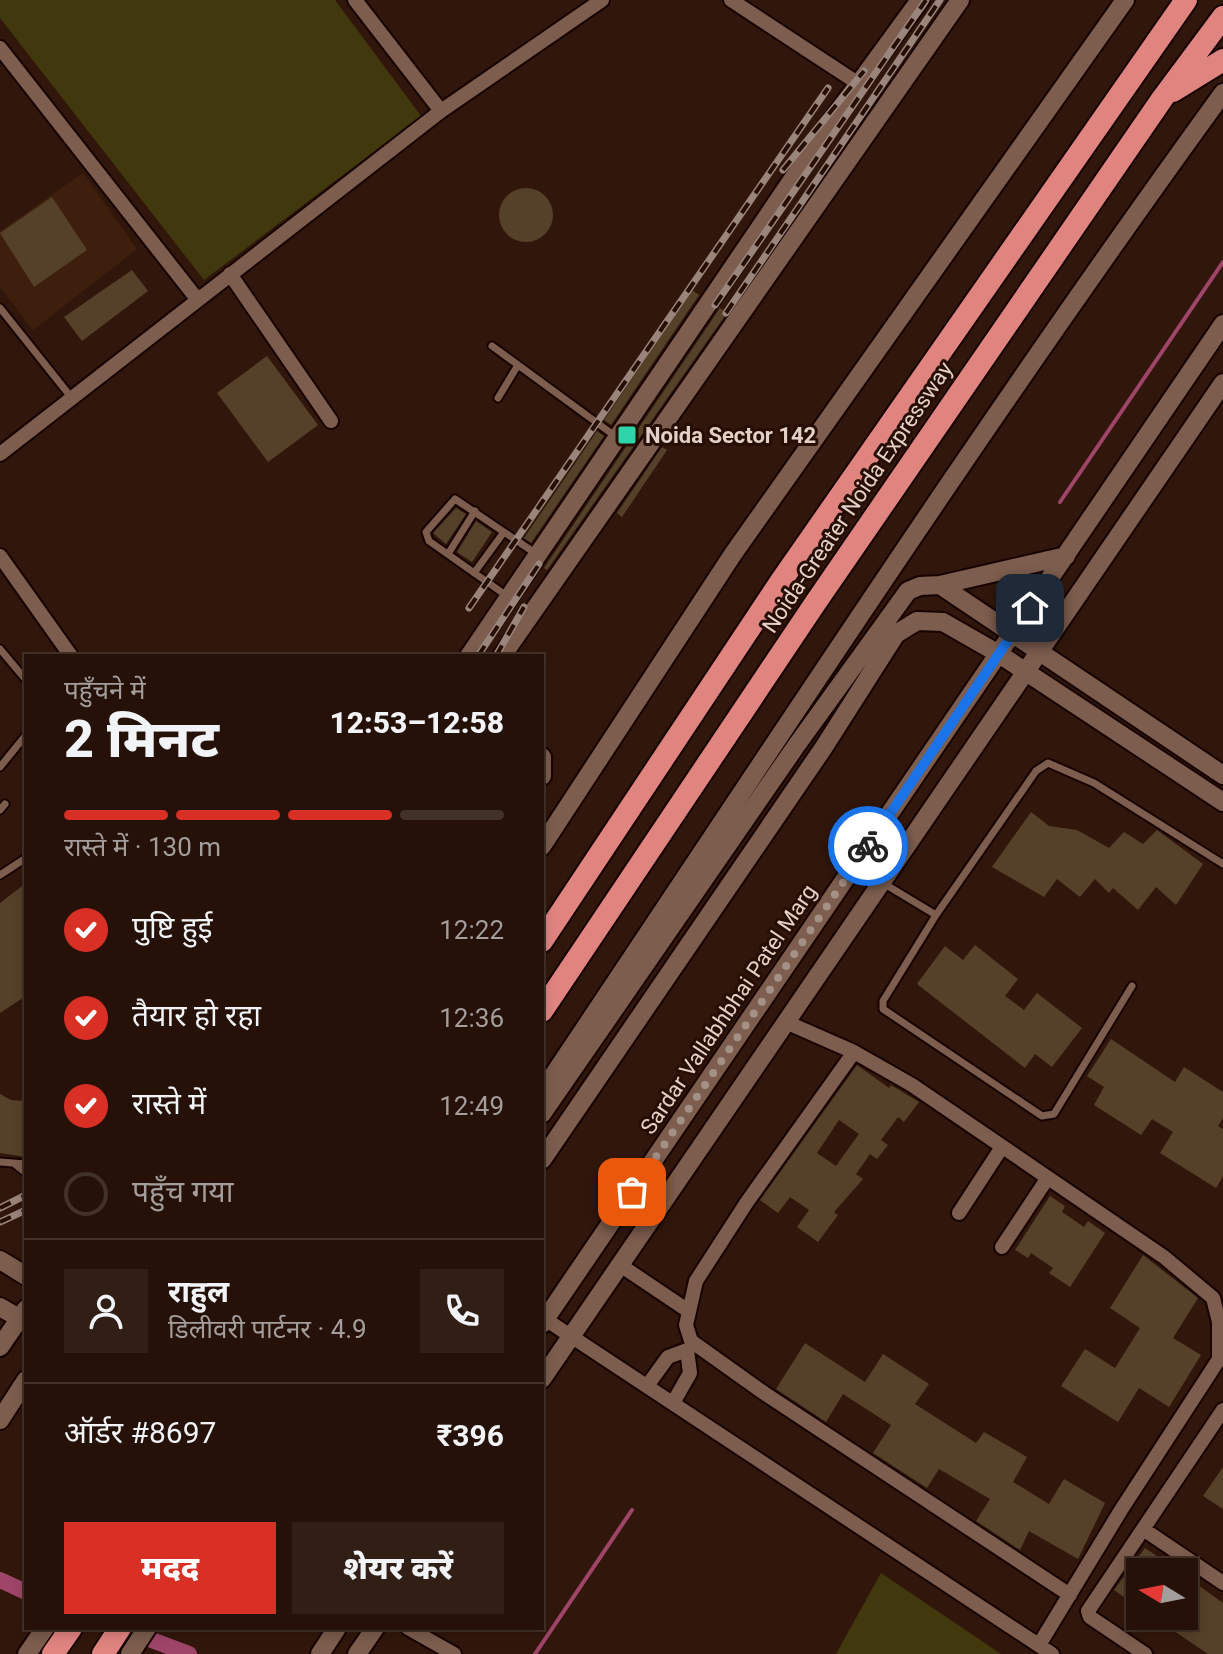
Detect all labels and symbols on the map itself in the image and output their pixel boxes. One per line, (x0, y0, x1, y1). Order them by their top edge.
street label: Noida-Greater Noida Expressway (757, 357, 958, 637)
place label: Noida Sector 142 (645, 423, 816, 448)
marker: Noida Sector 142 (616, 424, 638, 446)
pin (996, 574, 1064, 642)
courier (828, 806, 908, 886)
street label: Sardar Vallabhbhai Patel Marg (635, 880, 821, 1139)
pin (598, 1158, 666, 1226)
north arrow (1126, 1558, 1198, 1630)

